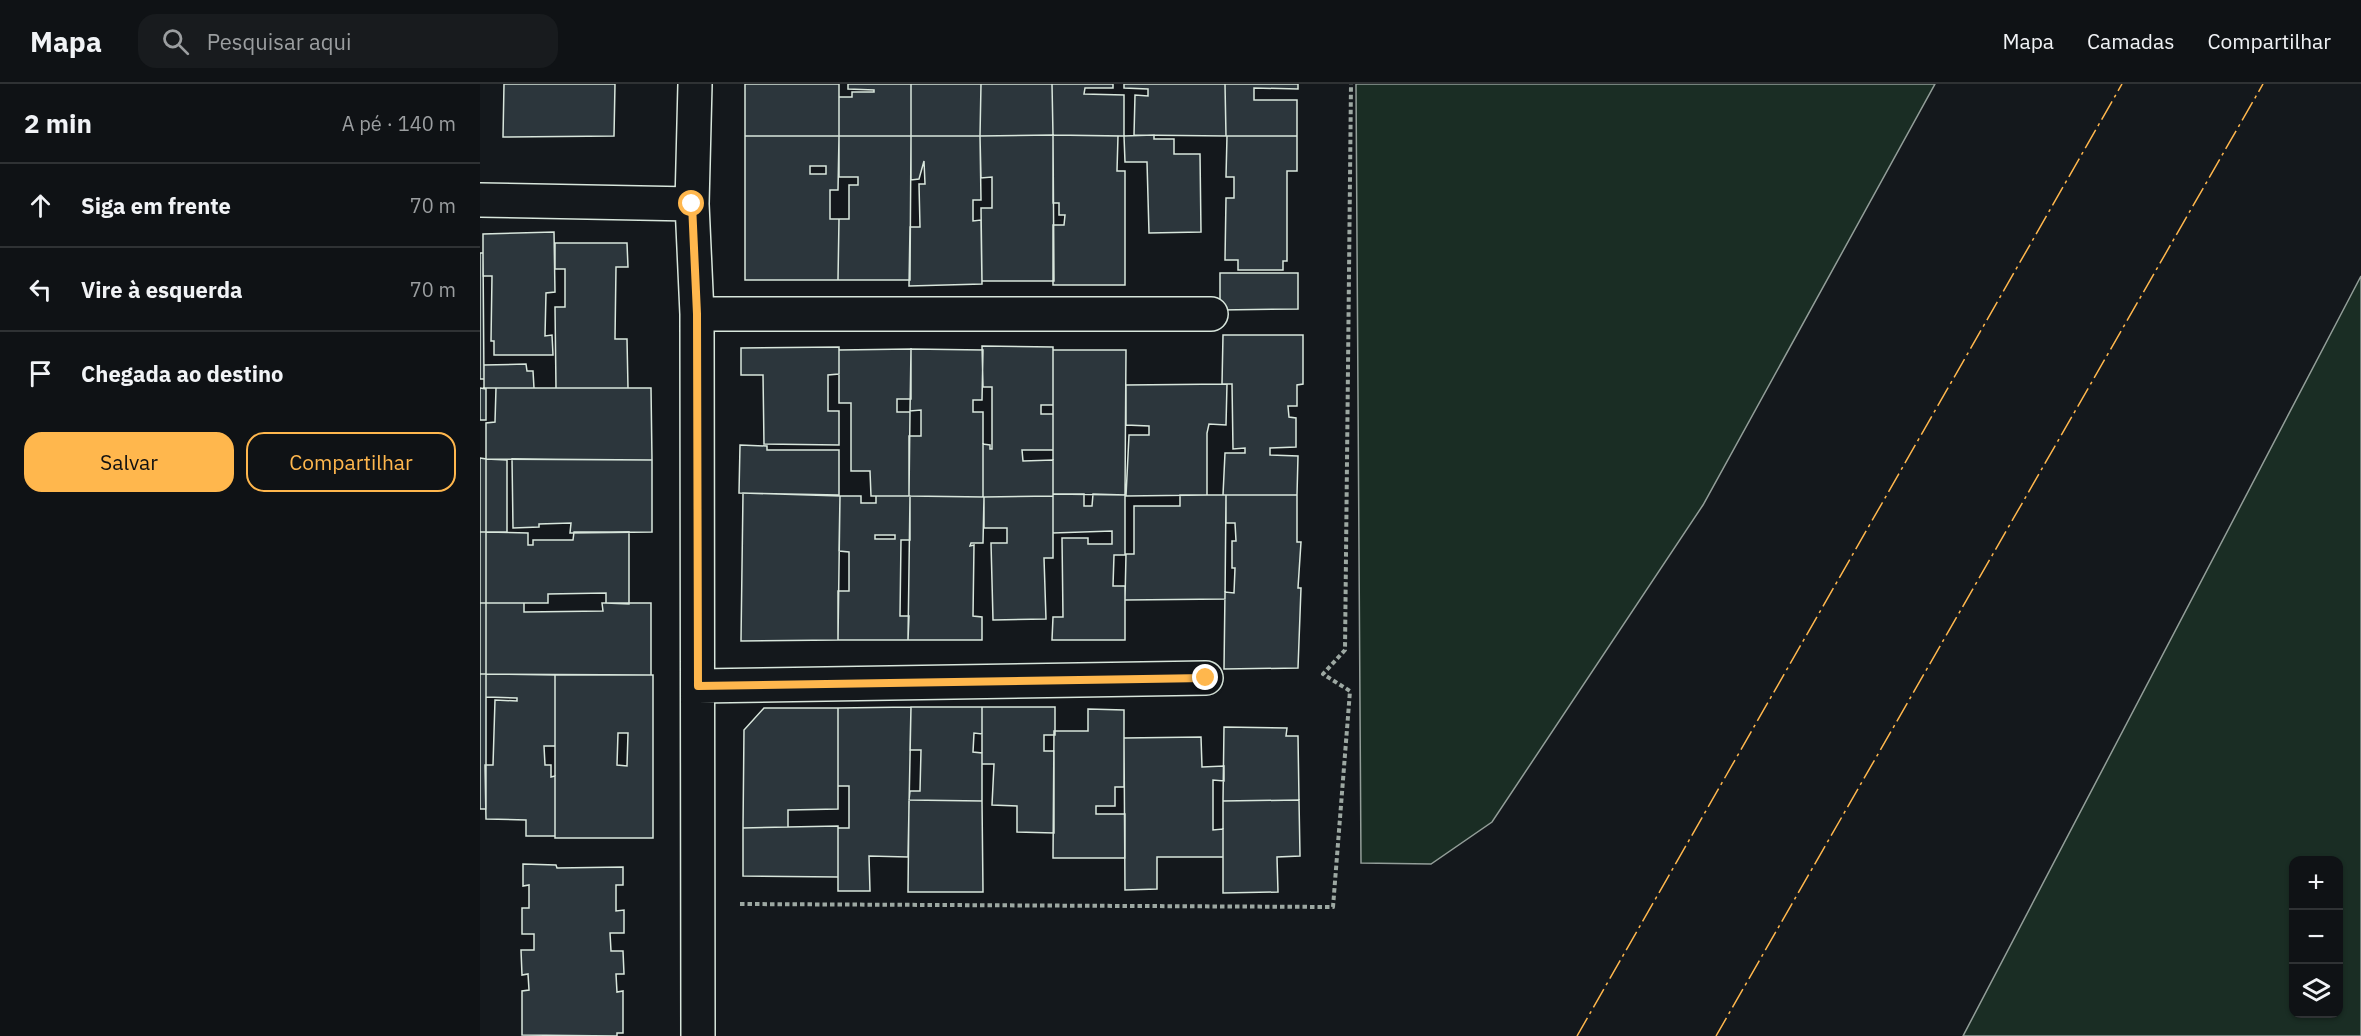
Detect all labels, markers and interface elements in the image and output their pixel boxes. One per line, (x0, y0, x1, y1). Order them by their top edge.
search box (138, 14, 558, 68)
text: Mapa (30, 23, 102, 60)
icon: search (159, 25, 192, 58)
text: Pesquisar aqui (207, 27, 352, 56)
text: Mapa (2002, 27, 2054, 55)
text: Camadas (2087, 27, 2174, 55)
text: Compartilhar (2207, 27, 2331, 55)
text: 2 min (24, 106, 92, 140)
text: A pé · 140 m (342, 110, 456, 137)
icon: ahead (24, 189, 57, 222)
route start (678, 190, 704, 216)
text: Siga em frente (81, 191, 231, 220)
text: 70 m (410, 192, 456, 219)
icon: left (24, 273, 57, 306)
text: Vire à esquerda (81, 275, 243, 304)
text: 70 m (410, 276, 456, 303)
icon: arrive (24, 357, 57, 390)
text: Chegada ao destino (81, 359, 284, 388)
button: Salvar (24, 432, 234, 492)
button: Compartilhar (246, 432, 456, 492)
route end (1192, 664, 1218, 690)
map controls (2289, 856, 2343, 1018)
button: + (2289, 856, 2343, 910)
button: − (2289, 910, 2343, 964)
button: layers (2289, 964, 2343, 1018)

